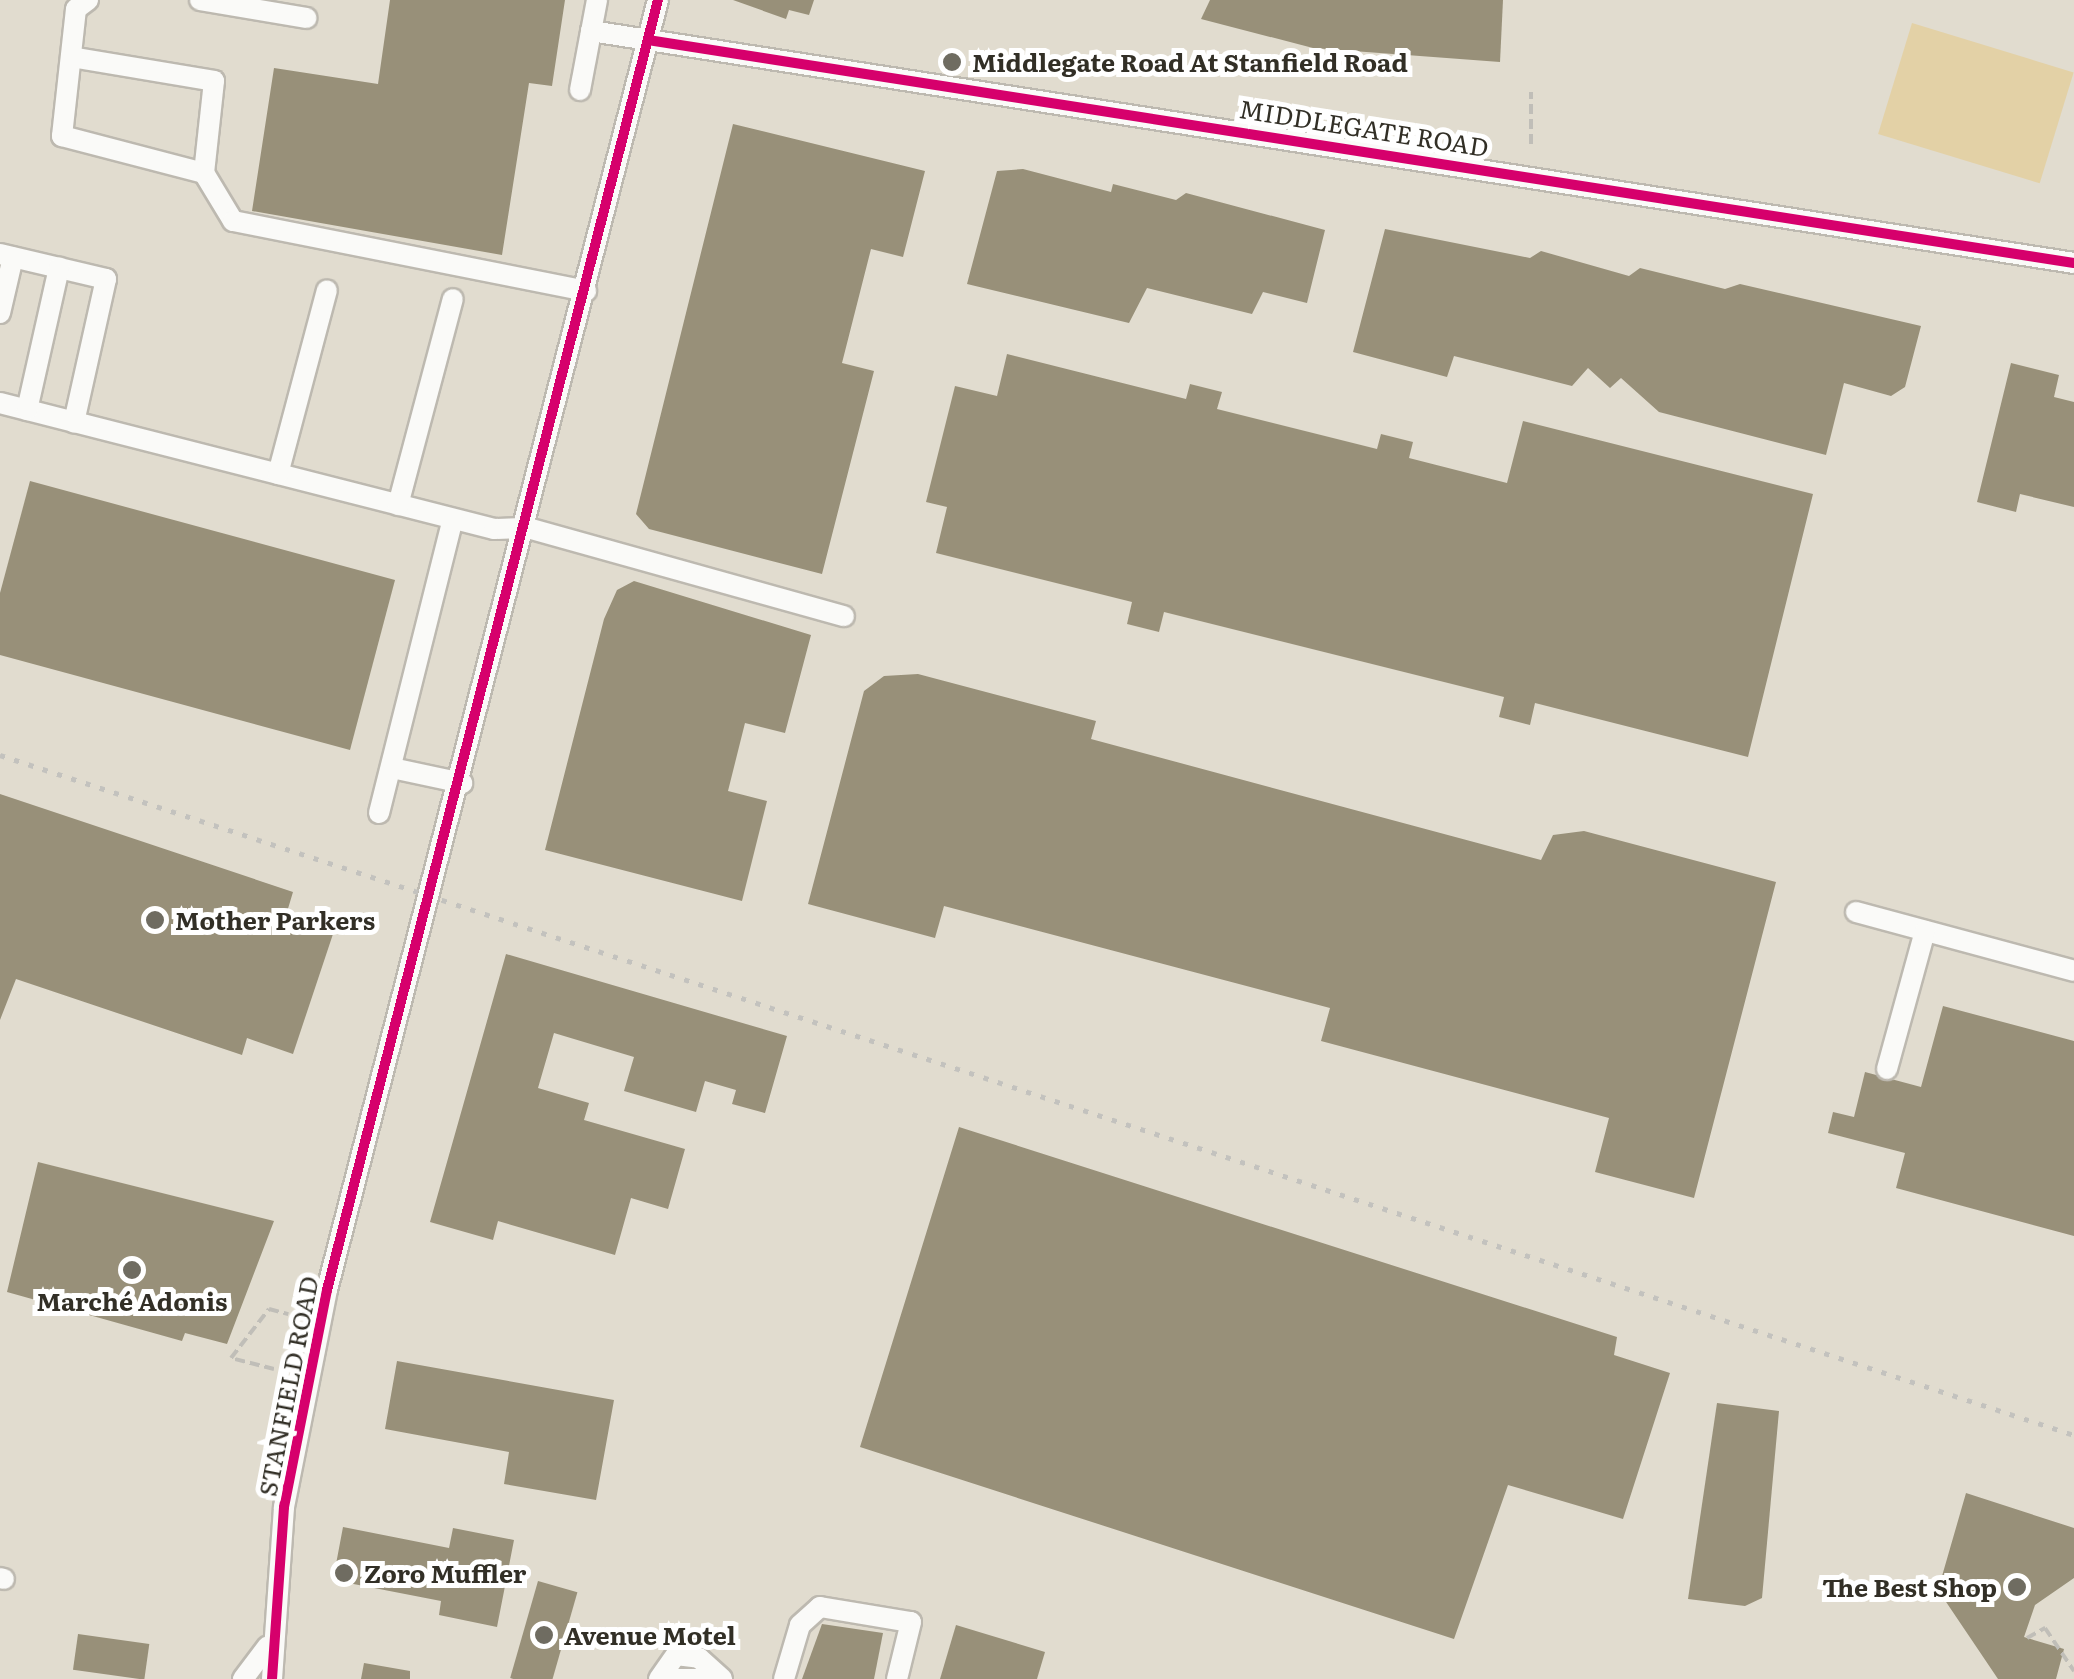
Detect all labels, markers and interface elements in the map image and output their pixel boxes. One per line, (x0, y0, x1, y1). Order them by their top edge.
place label: Middlegate Road At Stanfield Road (972, 47, 1408, 77)
marker: Middlegate Road At Stanfield Road (941, 51, 963, 73)
street label: MIDDLEGATE ROAD (1237, 93, 1491, 163)
place label: Mother Parkers (175, 905, 375, 935)
marker: Mother Parkers (144, 909, 166, 931)
marker: Marché Adonis (121, 1259, 143, 1281)
street label: STANFIELD ROAD (252, 1273, 324, 1499)
place label: Marché Adonis (36, 1286, 228, 1316)
place label: Zoro Muffler (364, 1558, 526, 1588)
marker: Zoro Muffler (333, 1562, 355, 1584)
place label: The Best Shop (1822, 1572, 1997, 1602)
marker: The Best Shop (2006, 1576, 2028, 1598)
place label: Avenue Motel (564, 1620, 736, 1650)
marker: Avenue Motel (533, 1624, 555, 1646)

